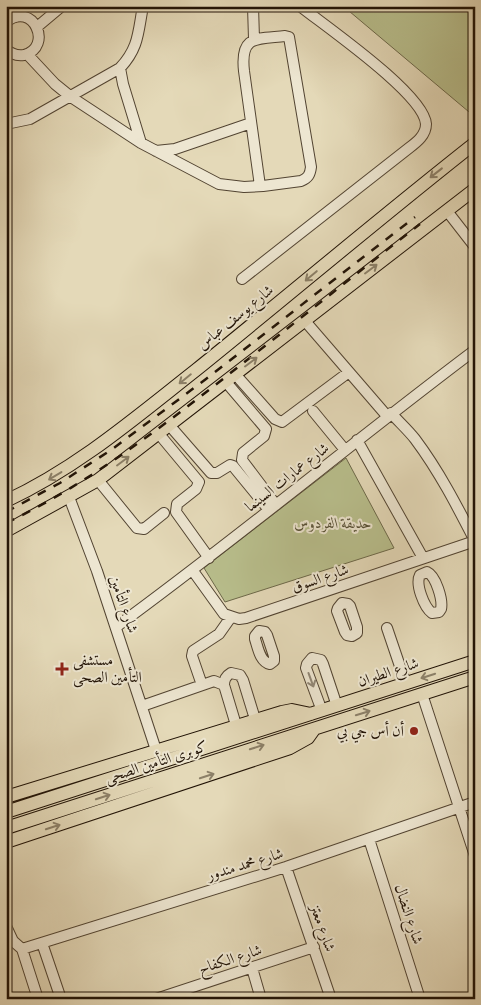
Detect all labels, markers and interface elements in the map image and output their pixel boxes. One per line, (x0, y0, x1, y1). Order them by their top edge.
one-way arrow (430, 167, 443, 178)
one-way arrow (365, 264, 378, 275)
one-way arrow (304, 270, 317, 281)
street label: شارع يوسف عباس (193, 281, 279, 356)
one-way arrow (244, 357, 258, 367)
one-way arrow (179, 373, 192, 384)
street label: شارع عمارات السينما (241, 439, 335, 518)
one-way arrow (116, 456, 129, 467)
one-way arrow (49, 472, 63, 482)
park label: حديقة الفردوس (294, 514, 372, 533)
street label: شارع السوق (289, 560, 352, 600)
street label: شارع التأمين (102, 572, 144, 637)
place label: مستشفى التأمين الصحى (73, 651, 142, 688)
street label: شارع الطيران (355, 654, 422, 694)
marker: مستشفى التأمين الصحى (55, 662, 69, 676)
one-way arrow (307, 672, 316, 688)
one-way arrow (421, 672, 437, 682)
one-way arrow (355, 708, 370, 717)
place label: أن أس جي بي (337, 720, 404, 743)
marker: أن أس جي بي (408, 725, 420, 737)
street label: كوبرى التأمين الصحى (102, 735, 210, 789)
one-way arrow (249, 741, 265, 751)
one-way arrow (198, 770, 214, 780)
one-way arrow (94, 792, 110, 801)
one-way arrow (44, 822, 60, 831)
street label: شارع محمد مندور (203, 844, 286, 889)
street label: شارع النضال (387, 882, 427, 947)
street label: شارع معتز (302, 900, 339, 955)
street label: شارع الكفاح (196, 940, 265, 982)

